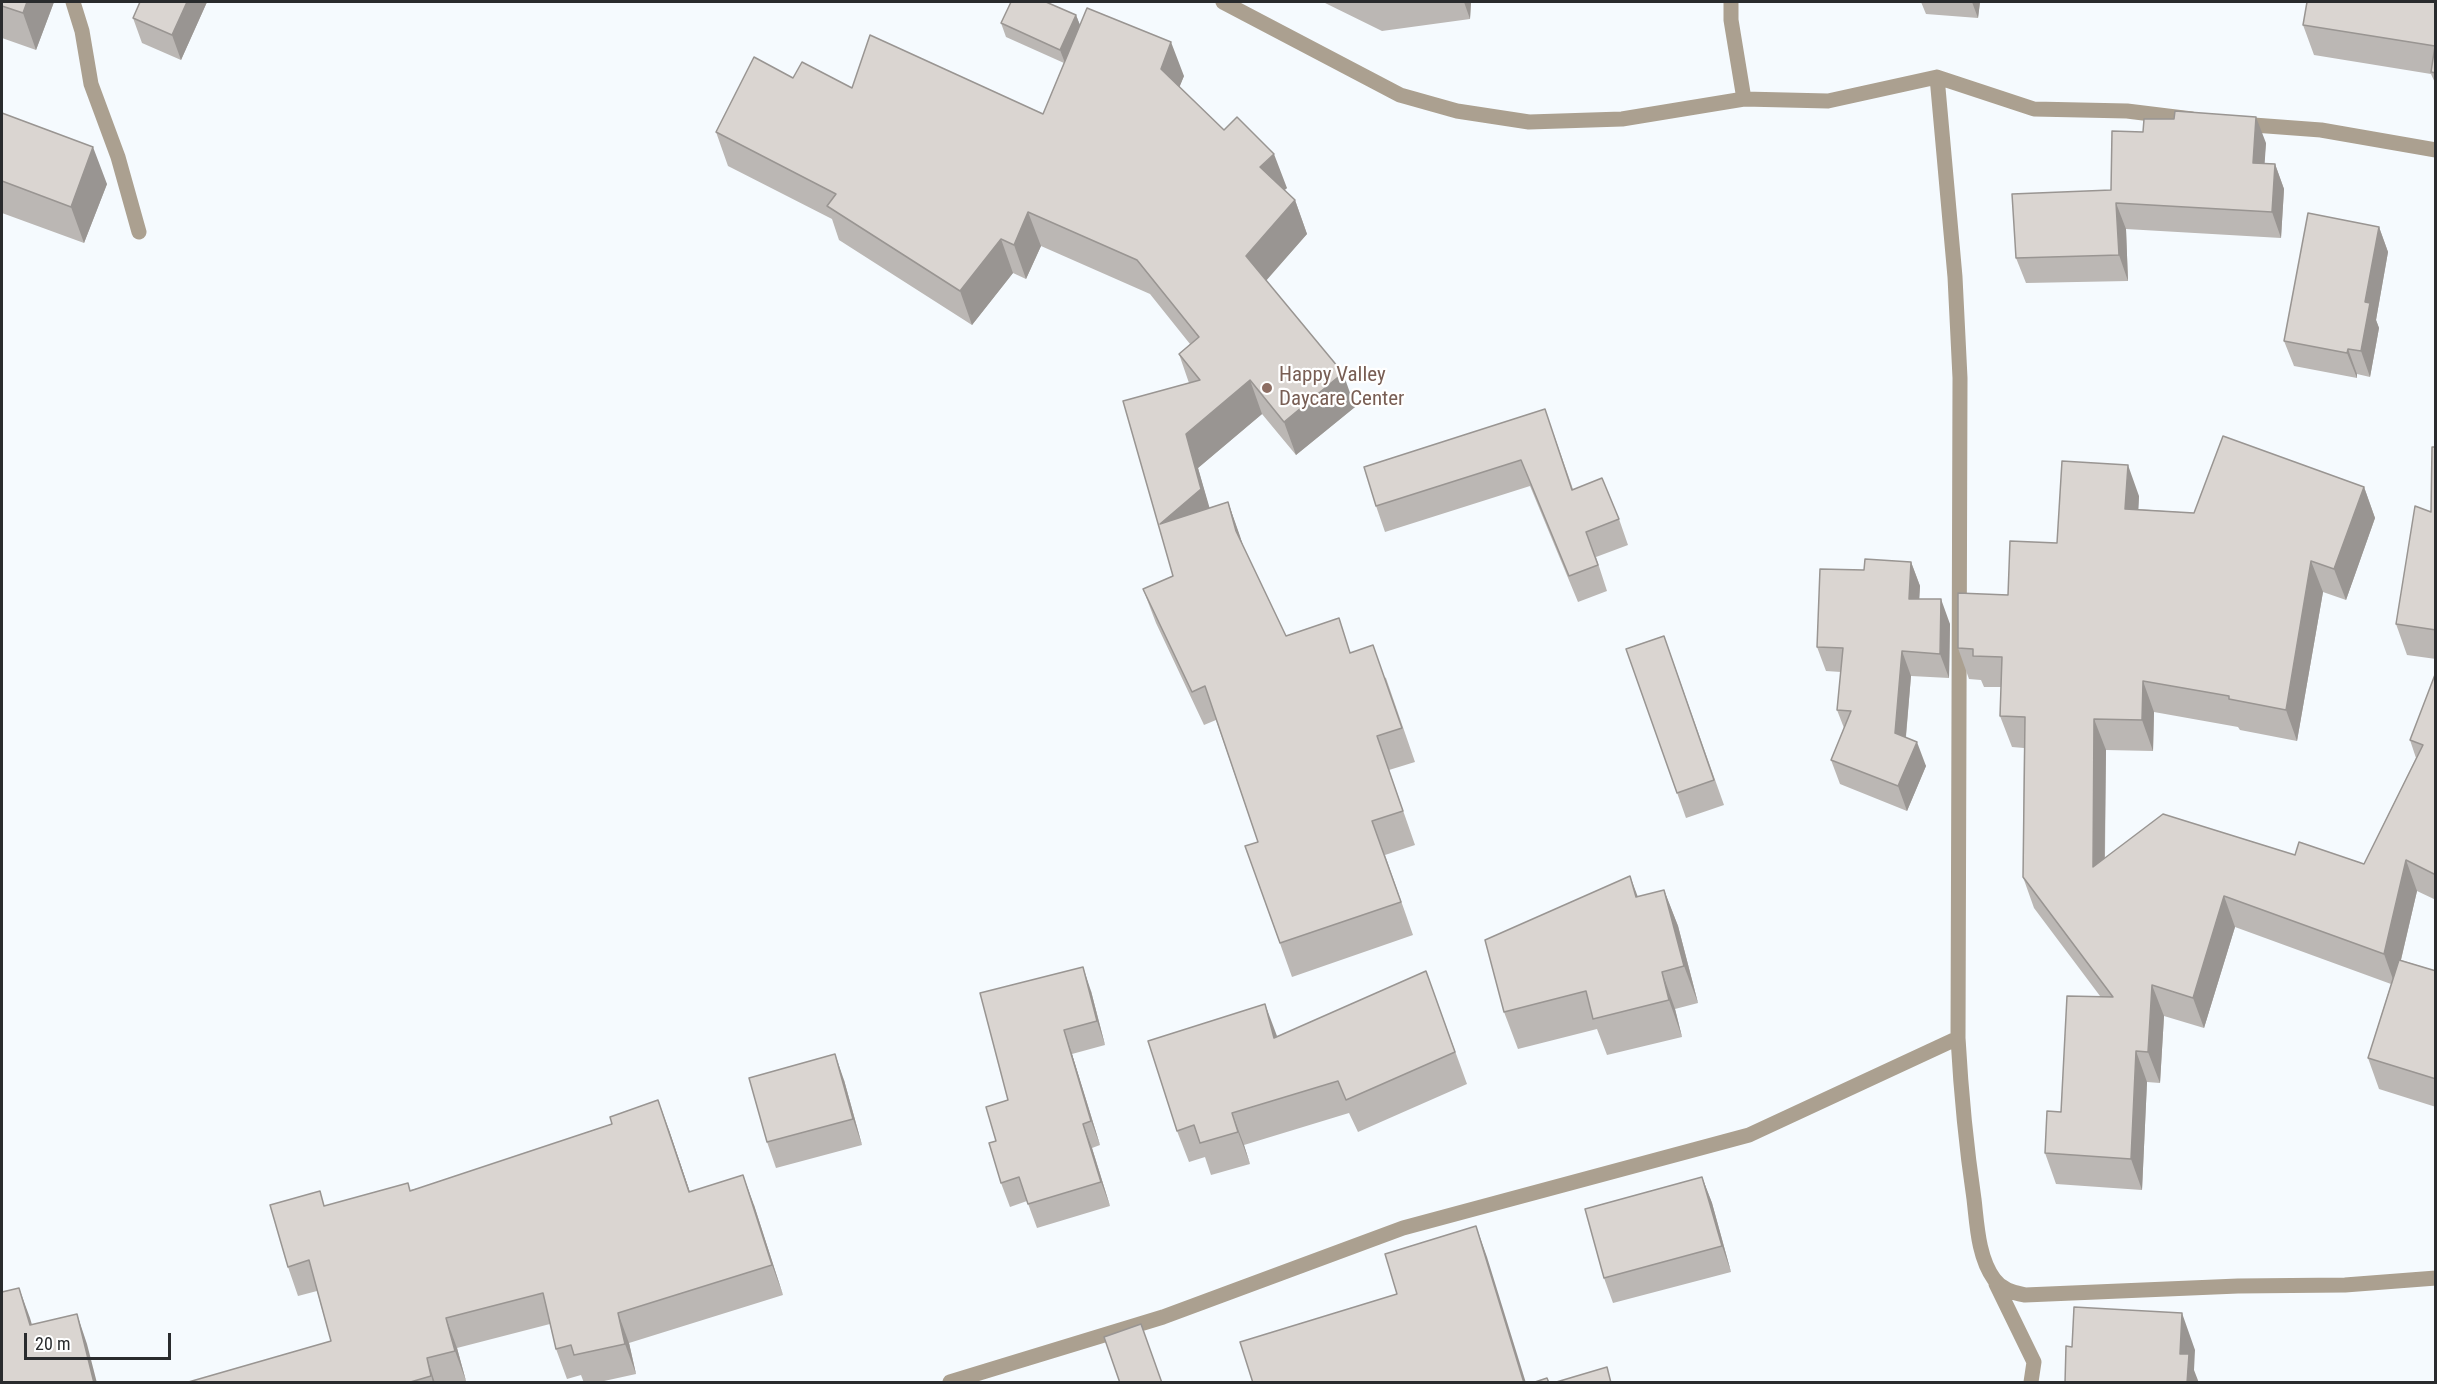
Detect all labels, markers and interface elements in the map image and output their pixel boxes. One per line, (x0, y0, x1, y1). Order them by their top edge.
place label: Happy Valley Daycare Center (1279, 363, 1405, 413)
marker: Happy Valley Daycare Center (1260, 381, 1274, 395)
scale bar (27, 1321, 174, 1359)
text: 20 m (35, 1333, 70, 1354)

